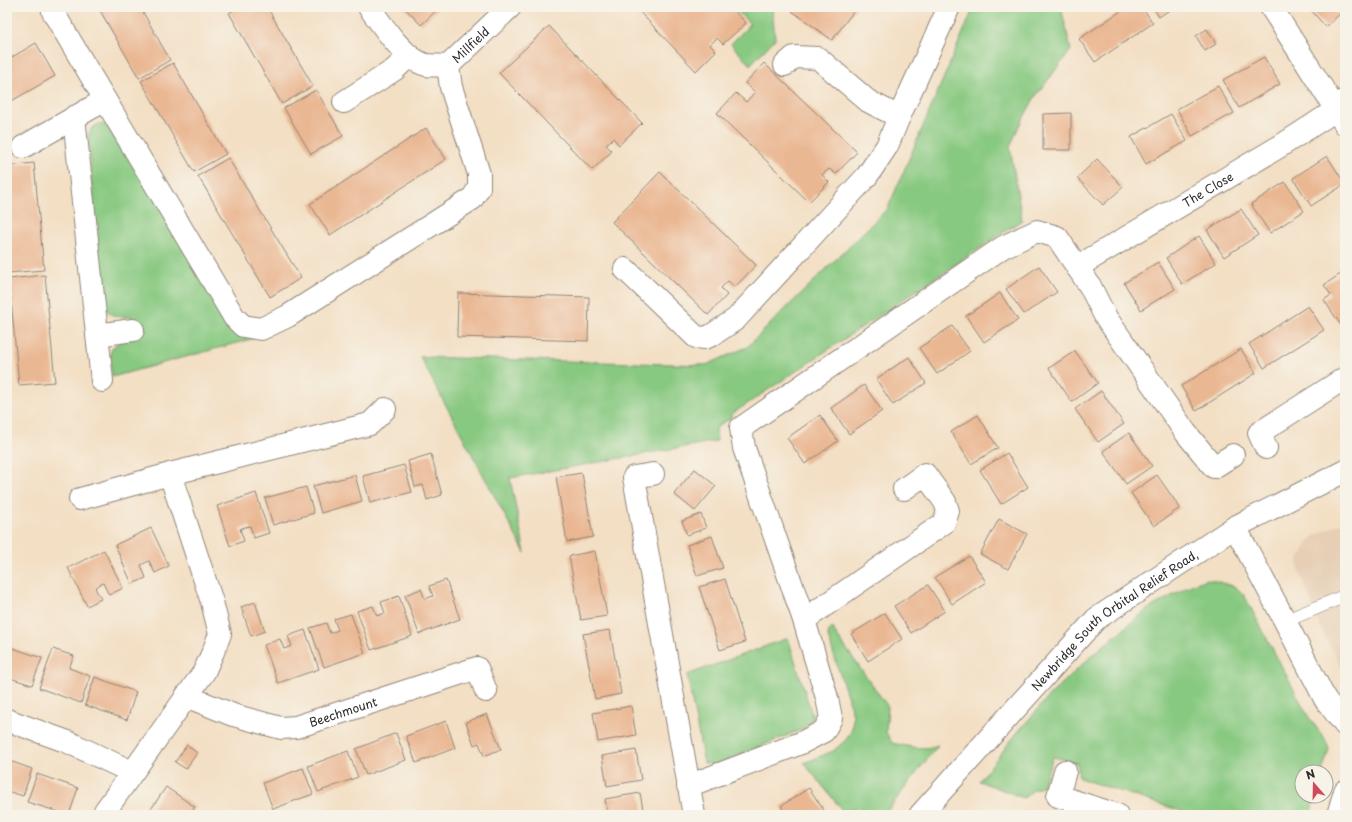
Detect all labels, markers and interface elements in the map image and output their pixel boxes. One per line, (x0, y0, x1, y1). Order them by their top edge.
street label: Millfield (448, 22, 493, 67)
street label: The Close (1179, 167, 1236, 211)
street label: Newbridge South Orbital Relief Road, (1027, 545, 1202, 695)
street label: Beechmount (307, 692, 380, 731)
north arrow (1294, 764, 1334, 804)
text: N (1303, 765, 1318, 784)

